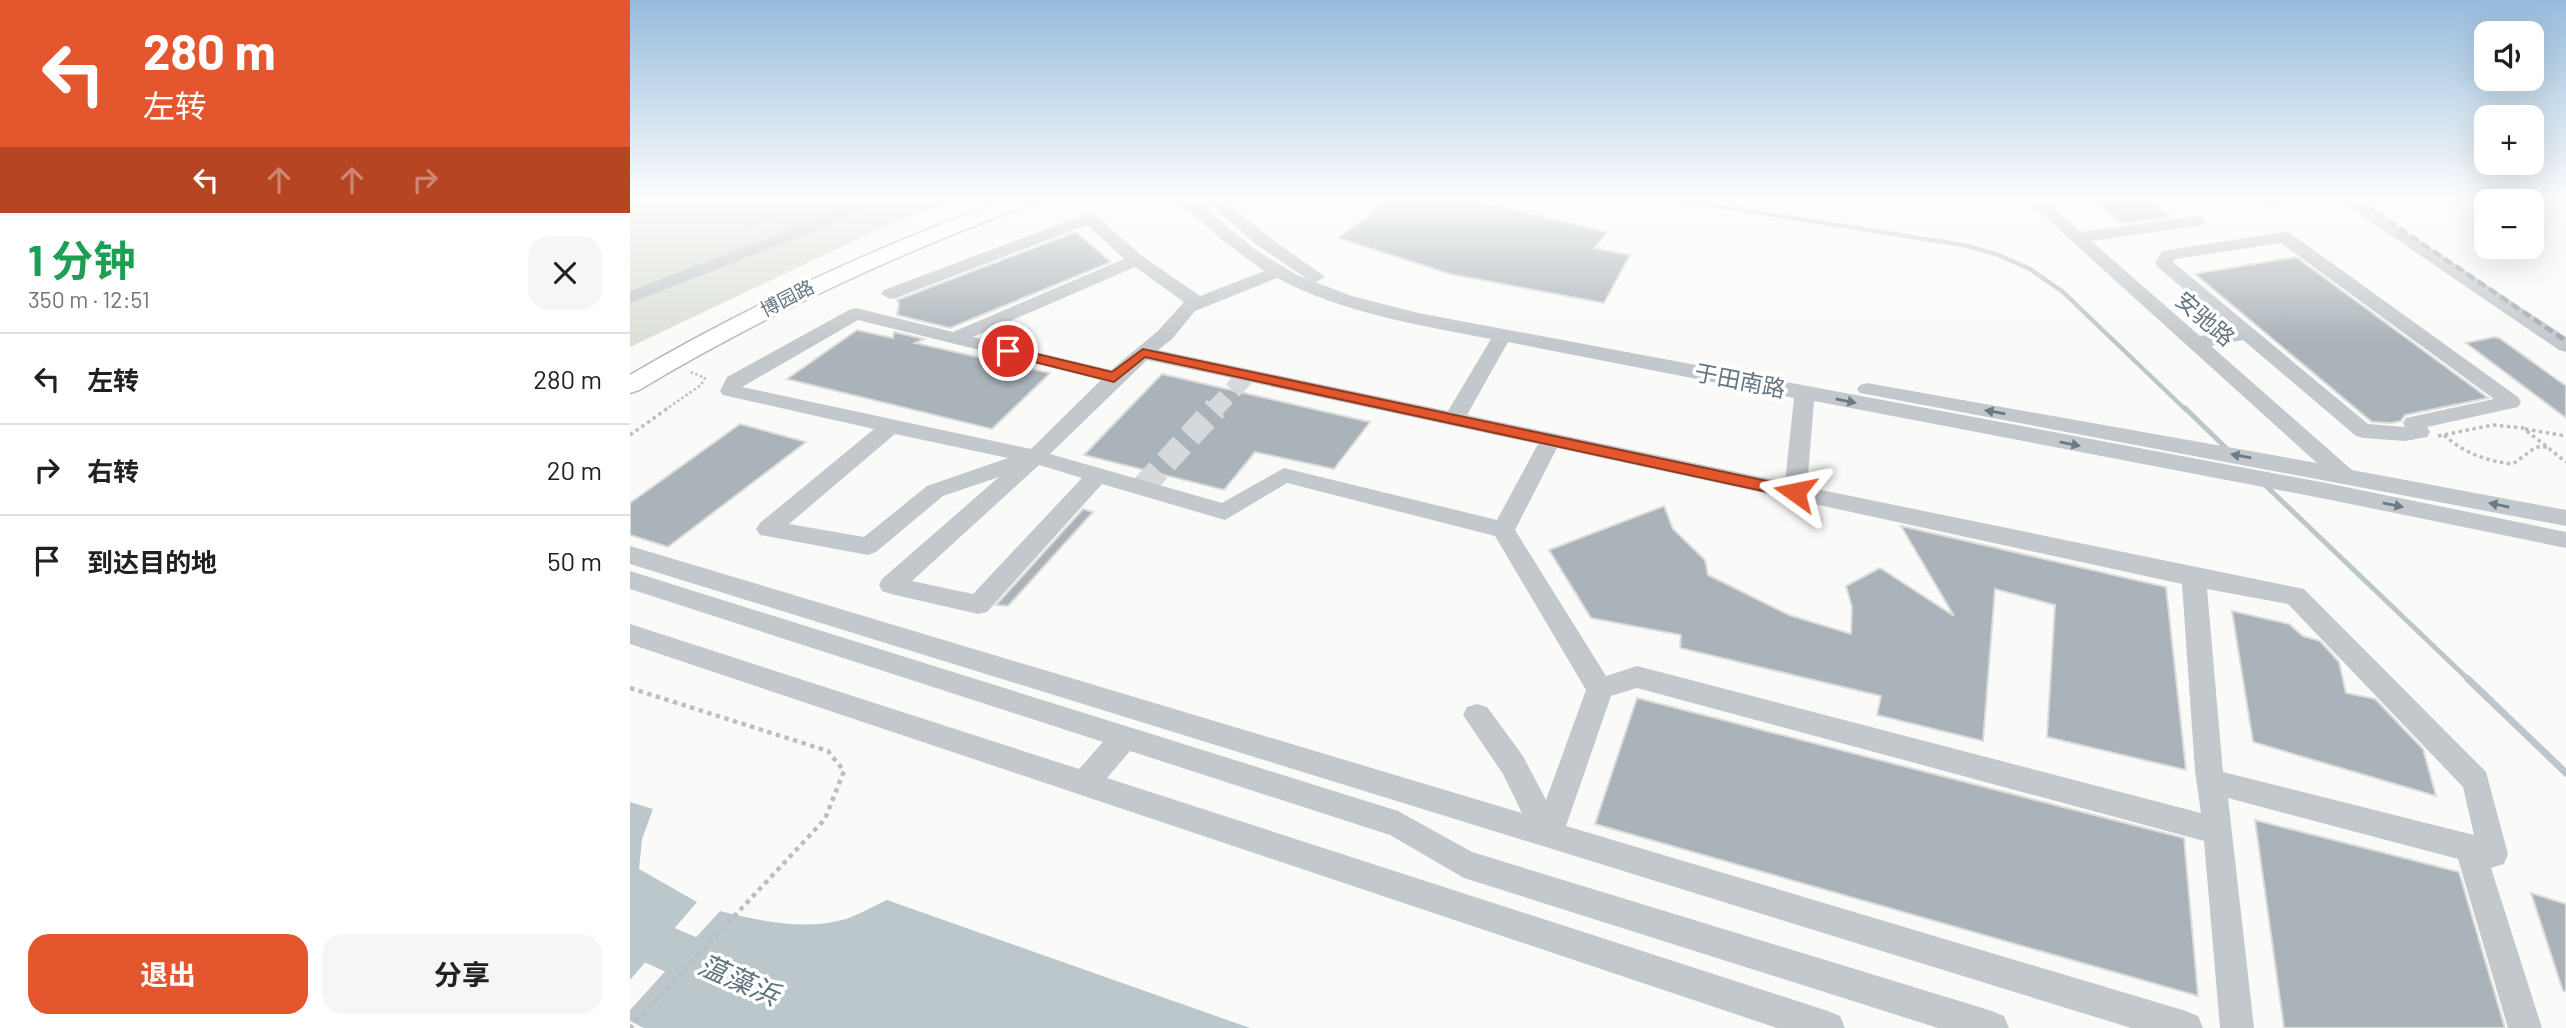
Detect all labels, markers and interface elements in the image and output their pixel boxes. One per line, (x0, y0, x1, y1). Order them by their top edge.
text: 280 m (143, 21, 276, 80)
map controls (2474, 21, 2544, 259)
button: sound (2474, 21, 2544, 91)
icon: left (28, 28, 119, 119)
text: 左转 (143, 86, 207, 124)
button: + (2474, 105, 2544, 175)
icon: left (187, 161, 225, 199)
icon: ahead (260, 161, 298, 199)
icon: ahead (333, 161, 371, 199)
icon: right (406, 161, 444, 199)
button: − (2474, 189, 2544, 259)
text: 1 分钟 (28, 234, 135, 284)
button: close (528, 236, 602, 310)
street label: 博园路 (756, 274, 817, 321)
text: 350 m · 12:51 (28, 285, 150, 313)
street label: 安驰路 (2170, 285, 2241, 351)
pin (978, 321, 1038, 381)
icon: arrive (989, 332, 1027, 370)
street label: 于田南路 (1692, 357, 1788, 403)
icon: left (28, 360, 66, 398)
text: 280 m (533, 363, 602, 394)
text: 左转 (87, 364, 139, 395)
one-way arrow (1835, 396, 1857, 407)
one-way arrow (1984, 407, 2006, 418)
one-way arrow (2059, 439, 2081, 450)
icon: right (28, 451, 66, 489)
one-way arrow (2230, 451, 2252, 462)
text: 20 m (547, 454, 602, 485)
text: 右转 (87, 455, 139, 486)
position arrow (1758, 455, 1832, 529)
one-way arrow (2382, 499, 2404, 510)
one-way arrow (2488, 500, 2510, 511)
icon: arrive (28, 542, 66, 580)
text: 50 m (547, 545, 602, 576)
text: 到达目的地 (87, 546, 217, 577)
button: 退出 (28, 934, 308, 1014)
button: 分享 (322, 934, 602, 1014)
water label: 蕰藻浜 (694, 946, 787, 1013)

